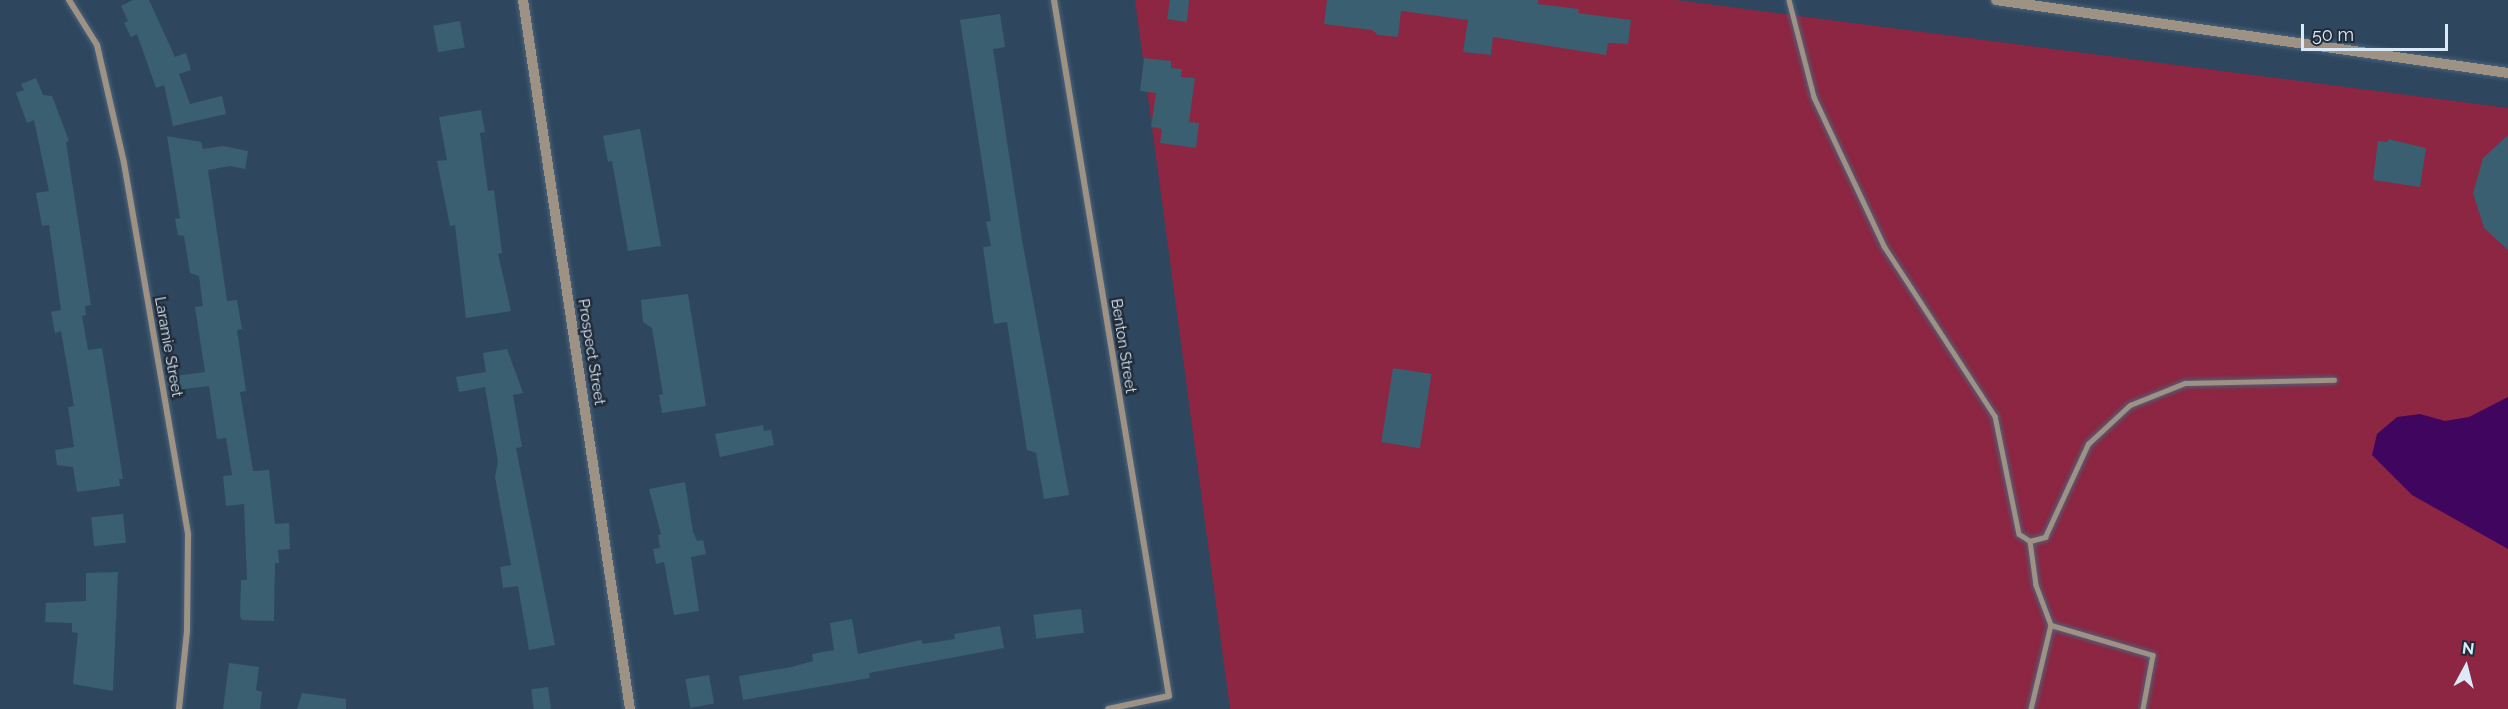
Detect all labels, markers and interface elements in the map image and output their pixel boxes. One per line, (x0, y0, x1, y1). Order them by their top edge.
scale bar (2304, 12, 2451, 50)
text: 50 m (2312, 24, 2354, 45)
street label: Laramie Street (150, 295, 186, 399)
street label: Benton Street (1107, 297, 1139, 395)
street label: Prospect Street (574, 298, 608, 406)
north arrow (2436, 637, 2496, 697)
text: N (2461, 638, 2475, 659)

